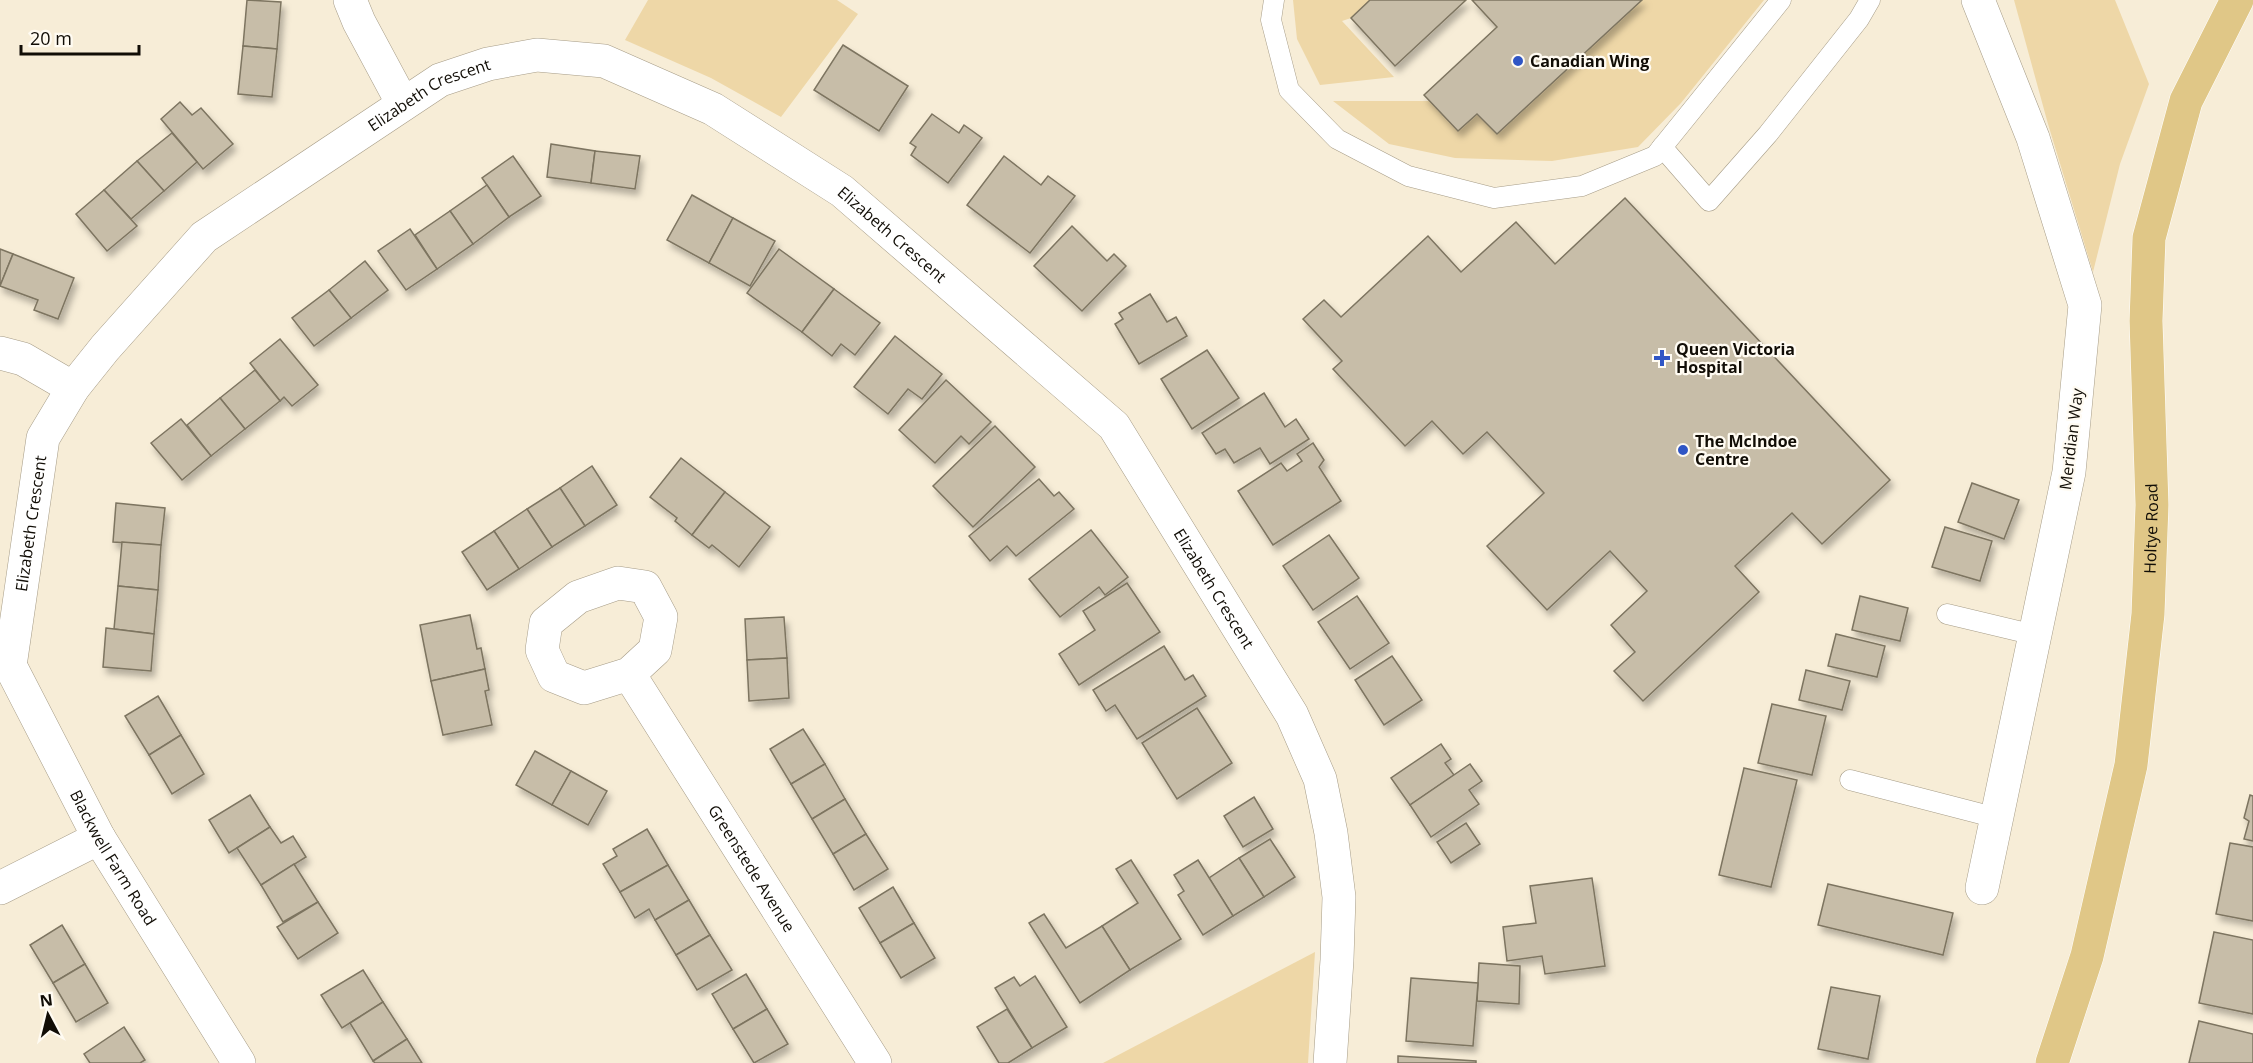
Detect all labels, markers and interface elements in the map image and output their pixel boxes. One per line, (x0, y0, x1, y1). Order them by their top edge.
scale bar (21, 18, 140, 56)
text: 20 m (30, 26, 72, 50)
place label: Canadian Wing (1530, 50, 1649, 72)
street label: Elizabeth Crescent (363, 53, 494, 136)
marker: Canadian Wing (1511, 54, 1525, 68)
street label: Elizabeth Crescent (833, 181, 951, 288)
place label: Queen Victoria Hospital (1676, 338, 1795, 378)
marker: Queen Victoria Hospital (1653, 349, 1671, 367)
street label: Meridian Way (2054, 386, 2088, 491)
place label: The McIndoe Centre (1695, 430, 1797, 470)
marker: The McIndoe Centre (1676, 443, 1690, 457)
street label: Elizabeth Crescent (10, 454, 51, 593)
street label: Holtye Road (2138, 483, 2163, 574)
street label: Elizabeth Crescent (1169, 524, 1260, 653)
street label: Blackwell Farm Road (65, 786, 162, 929)
street label: Greenstede Avenue (703, 800, 801, 936)
north arrow (18, 985, 78, 1045)
text: N (38, 988, 54, 1012)

